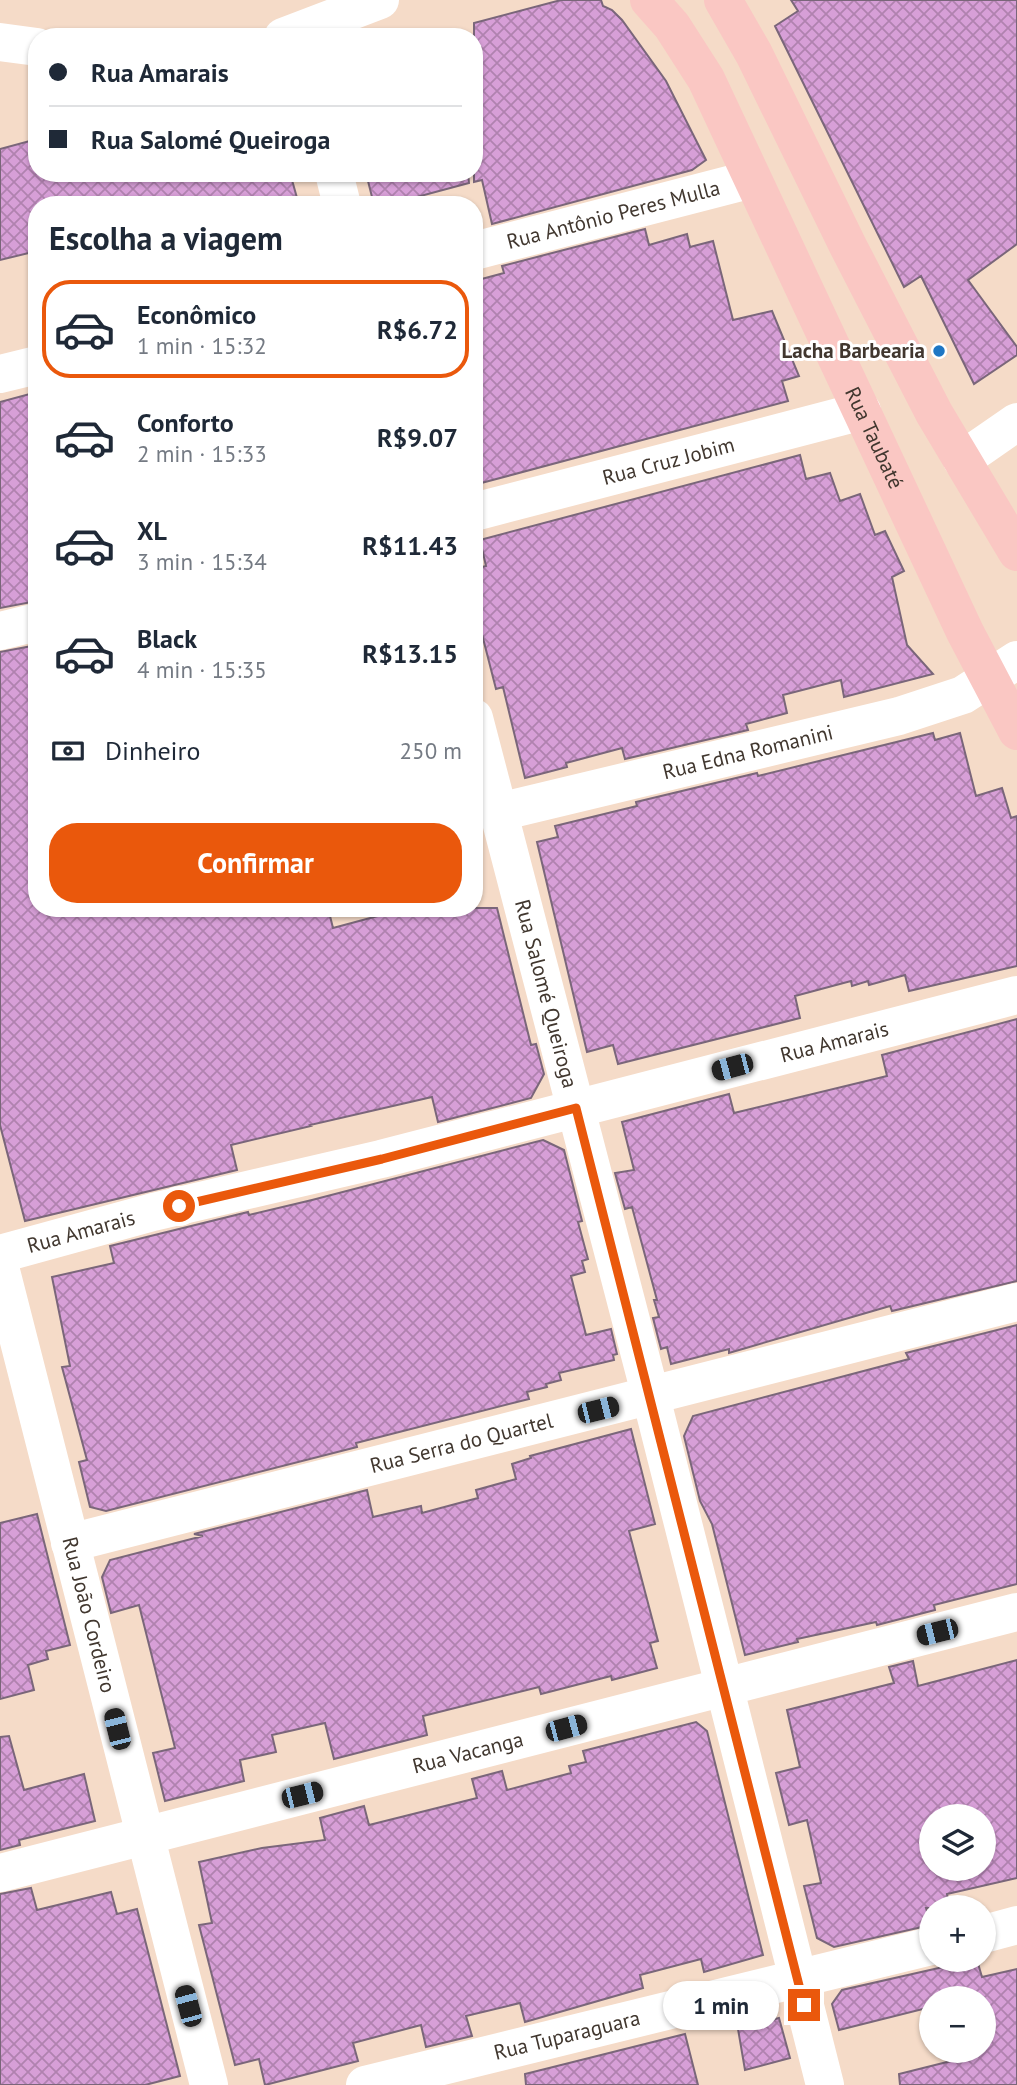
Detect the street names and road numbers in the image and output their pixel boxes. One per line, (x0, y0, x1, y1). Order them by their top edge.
street label: Rua Antônio Peres Mulla (504, 174, 723, 255)
street label: Rua Taubaté (839, 382, 910, 493)
street label: Rua Cruz Jobim (599, 431, 737, 491)
street label: Rua Edna Romanini (660, 718, 836, 785)
street label: Rua Salomé Queiroga (509, 896, 584, 1091)
street label: Rua Amarais (777, 1015, 891, 1069)
street label: Rua Amarais (24, 1204, 138, 1259)
street label: Rua Serra do Quartel (367, 1407, 556, 1479)
street label: Rua João Cordeiro (56, 1534, 122, 1696)
street label: Rua Vacanga (409, 1725, 526, 1780)
street label: Rua Tuparaguara (491, 2004, 643, 2066)

